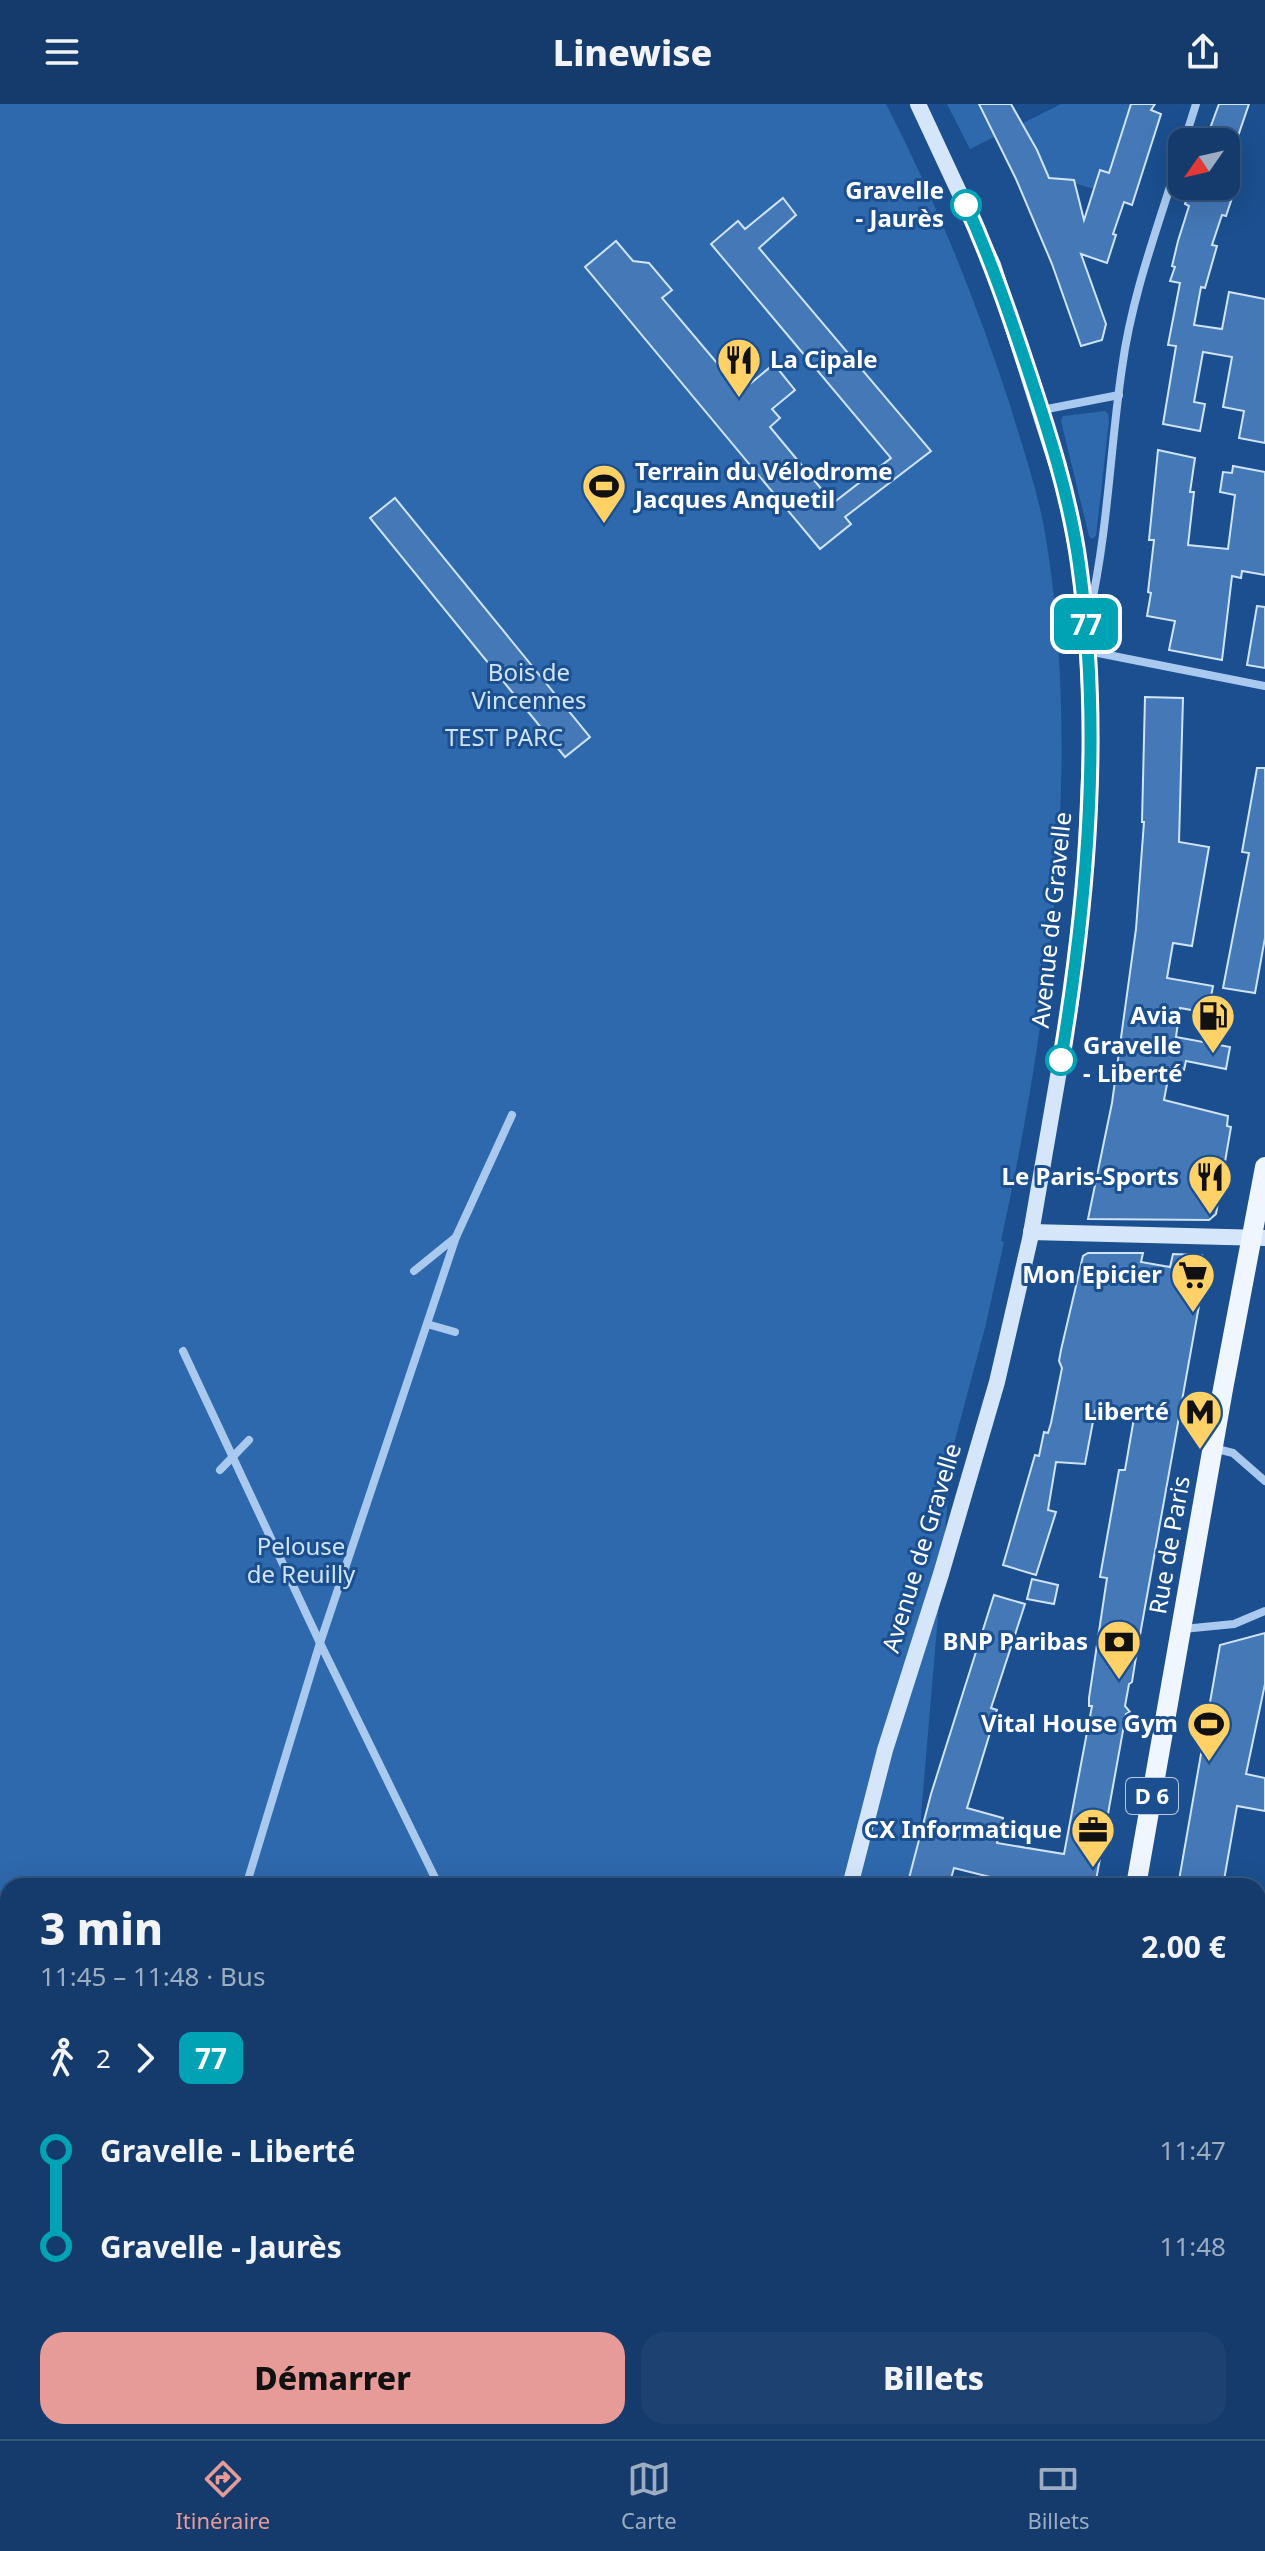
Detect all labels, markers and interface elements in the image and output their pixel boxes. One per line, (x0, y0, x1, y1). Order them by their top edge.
text: Linewise (553, 28, 712, 77)
icon: menu (40, 30, 84, 74)
icon: share (1181, 30, 1225, 74)
north arrow (1168, 128, 1240, 200)
map controls (1168, 128, 1240, 200)
place label: Gravelle - Jaurès (845, 173, 944, 234)
marker: Gravelle - Jaurès (951, 190, 981, 220)
restaurant icon: La Cipale (715, 336, 763, 399)
place label: La Cipale (770, 342, 878, 375)
place label: Terrain du Vélodrome Jacques Anquetil (633, 454, 893, 515)
sports icon: Terrain du Vélodrome Jacques Anquetil (580, 462, 628, 525)
line badge: 77 (1050, 598, 1122, 650)
text: 77 (1070, 605, 1102, 643)
park label: Bois de Vincennes (471, 655, 587, 716)
park label: TEST PARC (445, 720, 563, 753)
street label: Avenue de Gravelle (1023, 810, 1078, 1030)
fuel station icon: Avia (1189, 992, 1237, 1055)
place label: Avia (1130, 998, 1182, 1031)
place label: Gravelle - Liberté (1083, 1028, 1182, 1089)
marker: Gravelle - Liberté (1046, 1045, 1076, 1075)
restaurant icon: Le Paris-Sports (1186, 1153, 1234, 1216)
place label: Le Paris-Sports (1002, 1159, 1179, 1192)
supermarket icon: Mon Epicier (1169, 1251, 1217, 1314)
place label: Mon Epicier (1022, 1257, 1162, 1290)
metro station icon: Liberté (1176, 1388, 1224, 1451)
place label: Liberté (1083, 1394, 1169, 1427)
street label: Avenue de Gravelle (873, 1439, 968, 1656)
street label: Rue de Paris (1140, 1473, 1197, 1616)
park label: Pelouse de Reuilly (247, 1529, 356, 1590)
bank icon: BNP Paribas (1095, 1618, 1143, 1681)
place label: BNP Paribas (943, 1624, 1088, 1657)
sports icon: Vital House Gym (1185, 1700, 1233, 1763)
place label: Vital House Gym (981, 1706, 1178, 1739)
road number: D 6 (1126, 1778, 1178, 1814)
office icon: CX Informatique (1069, 1806, 1117, 1869)
place label: CX Informatique (864, 1812, 1062, 1845)
text: 3 min (40, 1898, 163, 1958)
text: 2.00 € (1141, 1926, 1226, 1967)
text: 11:45 – 11:48 · Bus (40, 1958, 265, 1994)
icon: walk (40, 2036, 84, 2080)
icon: forward (123, 2036, 167, 2080)
text: 77 (195, 2039, 227, 2077)
text: 2 (96, 2040, 111, 2076)
text: Gravelle - Liberté (100, 2130, 355, 2171)
text: 11:47 (1160, 2132, 1226, 2168)
text: Gravelle - Jaurès (100, 2226, 342, 2267)
text: 11:48 (1160, 2228, 1226, 2264)
button: Démarrer (40, 2332, 625, 2424)
button: Billets (641, 2332, 1226, 2424)
tab: Itinéraire (175, 2457, 270, 2535)
tab: Carte (621, 2457, 677, 2535)
tab: Billets (1027, 2457, 1090, 2535)

